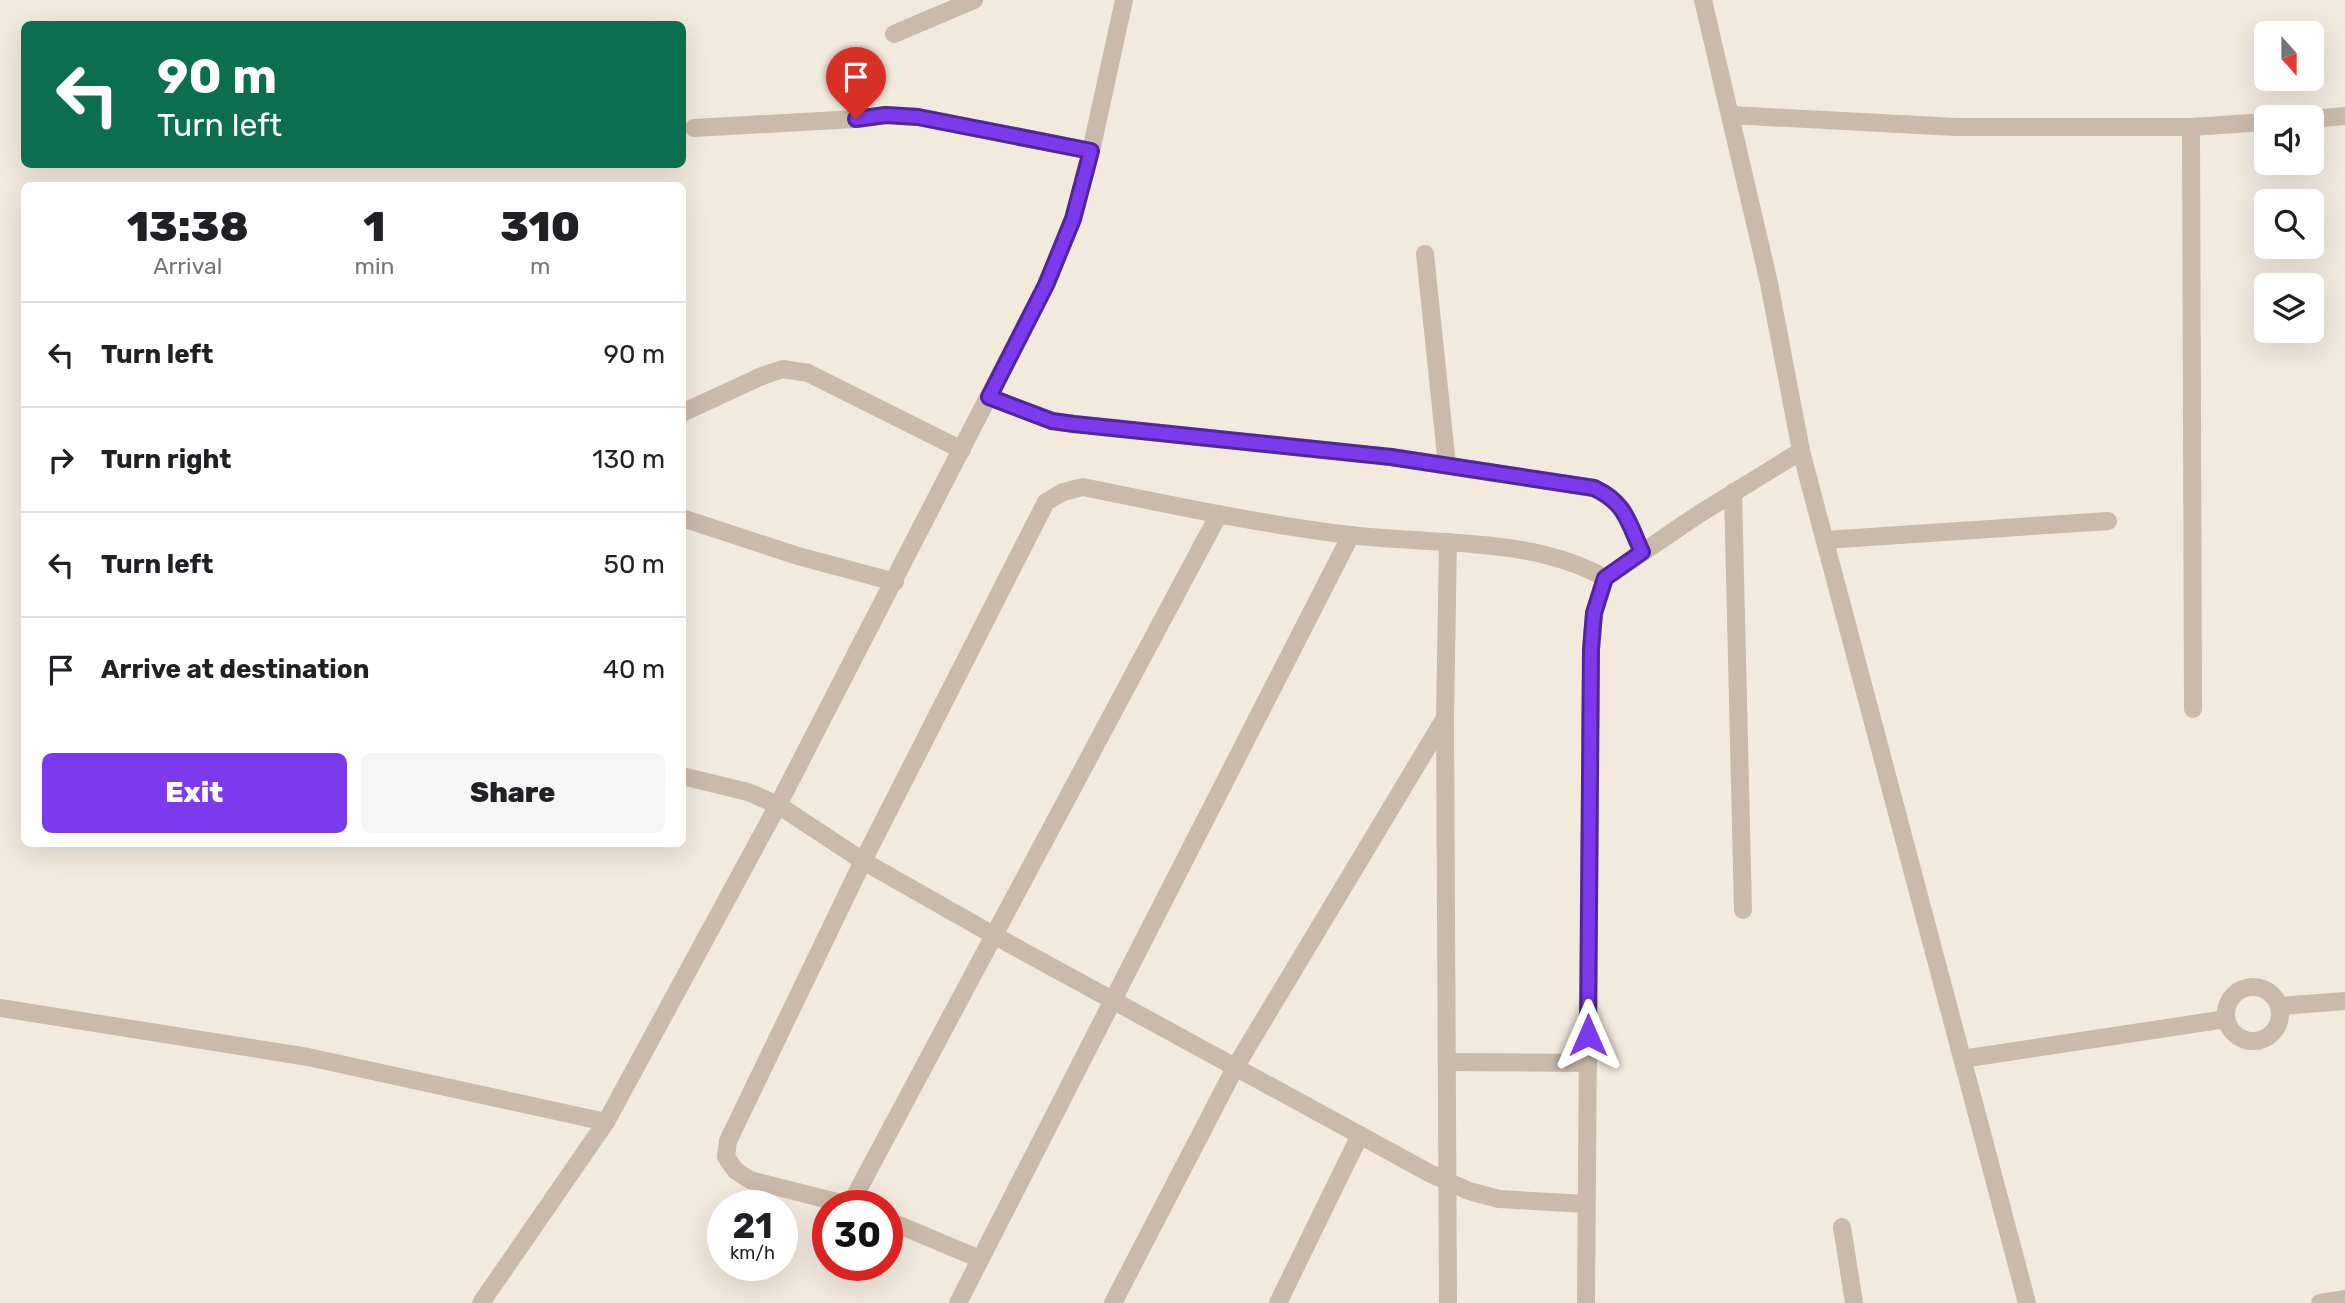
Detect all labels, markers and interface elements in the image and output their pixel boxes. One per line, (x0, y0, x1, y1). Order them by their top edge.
north arrow (2254, 21, 2324, 91)
map controls (2254, 21, 2324, 343)
text: 90 m (157, 47, 277, 105)
pin (826, 47, 886, 119)
icon: left (42, 49, 133, 140)
icon: arrive (837, 58, 875, 96)
button: sound (2254, 105, 2324, 175)
text: Turn left (157, 106, 282, 144)
button: search (2254, 189, 2324, 259)
text: 13:38 (127, 202, 249, 252)
text: 1 (363, 202, 386, 252)
text: 310 (500, 202, 580, 252)
text: Arrival (153, 252, 222, 280)
text: min (354, 252, 394, 280)
text: m (530, 252, 550, 280)
button: layers (2254, 273, 2324, 343)
icon: left (42, 336, 80, 374)
text: Turn left (101, 339, 213, 370)
text: 90 m (604, 339, 665, 370)
icon: right (42, 441, 80, 479)
text: Turn right (101, 444, 231, 475)
text: 130 m (592, 444, 665, 475)
icon: left (42, 546, 80, 584)
text: Turn left (101, 549, 213, 580)
text: 50 m (604, 549, 665, 580)
icon: arrive (42, 651, 80, 689)
text: Arrive at destination (101, 654, 369, 685)
text: 40 m (603, 654, 665, 685)
button: Exit (42, 753, 347, 833)
button: Share (361, 753, 665, 833)
position arrow (1551, 998, 1625, 1072)
speed limit sign: 30 (812, 1190, 903, 1281)
text: 21 (732, 1205, 773, 1247)
text: km/h (730, 1242, 775, 1264)

